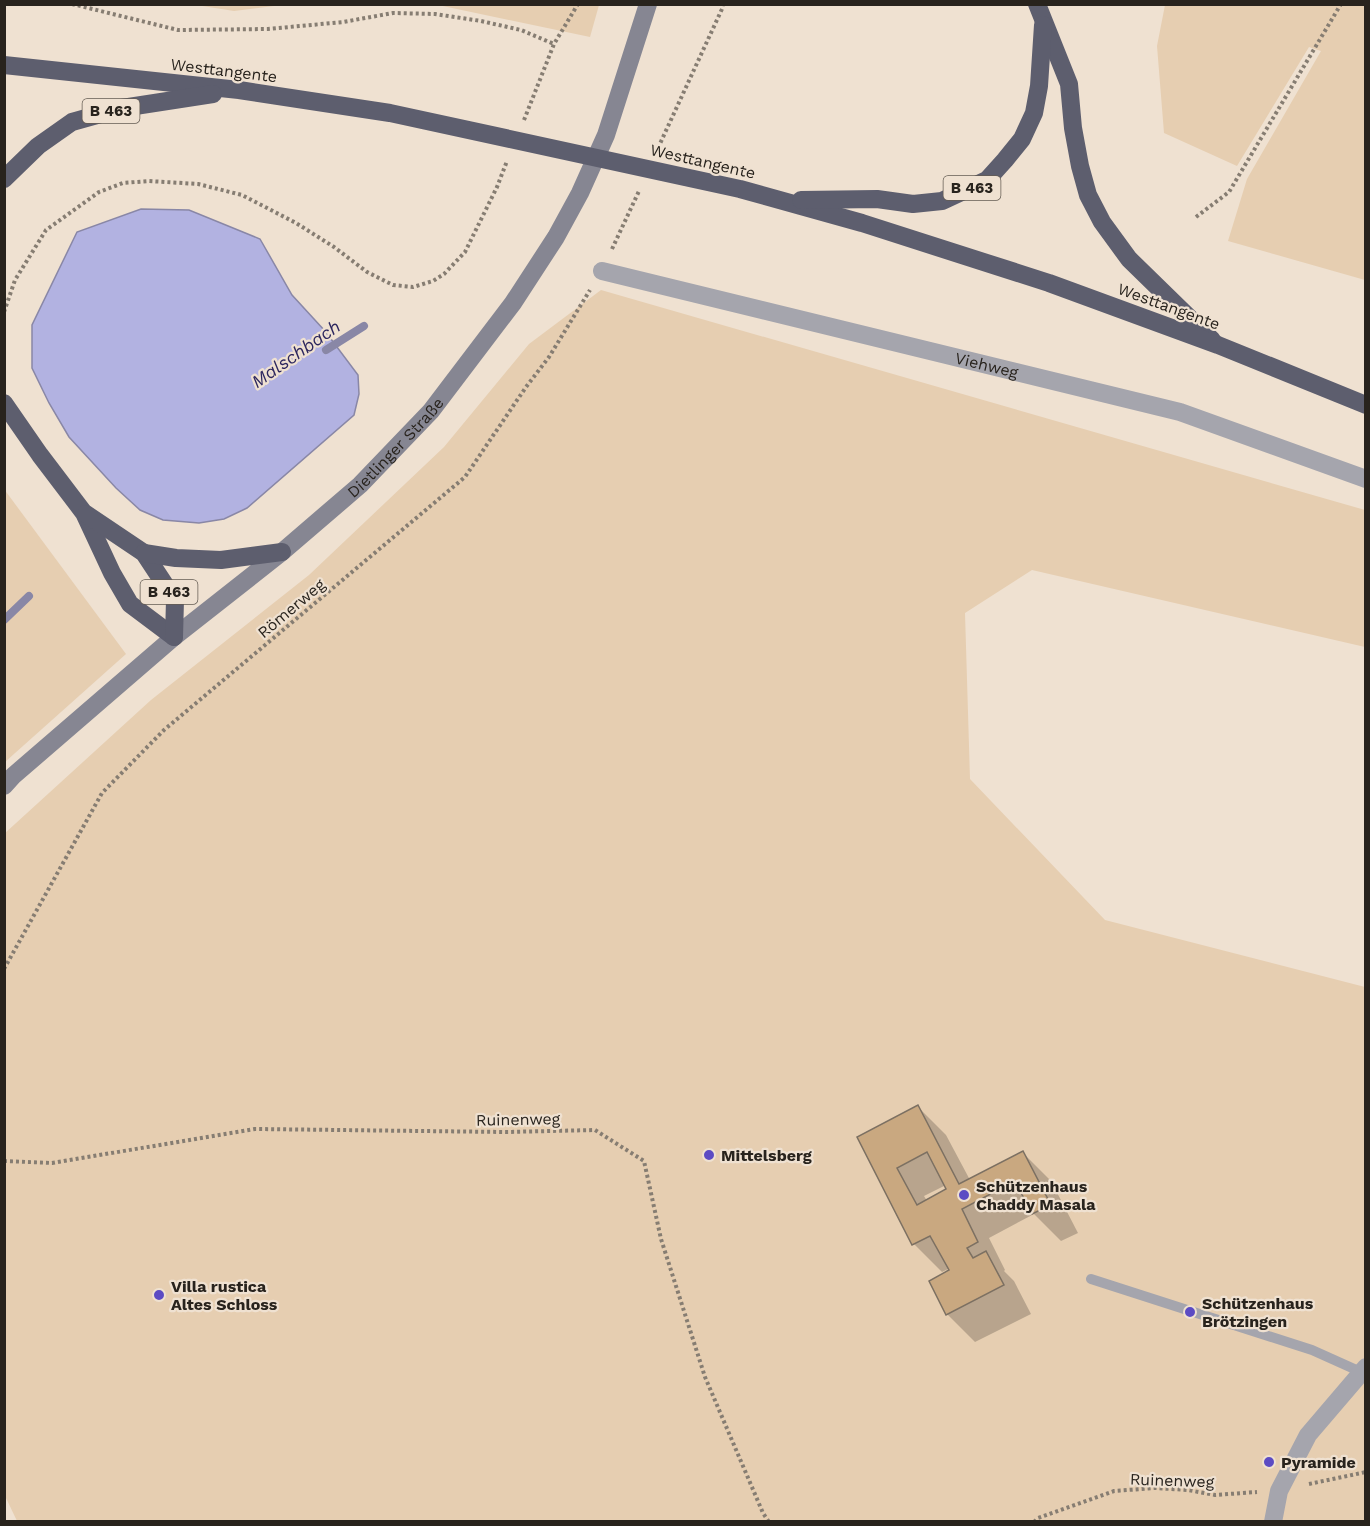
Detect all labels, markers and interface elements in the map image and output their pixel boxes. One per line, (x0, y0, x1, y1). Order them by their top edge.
street label: Westtangente (170, 55, 278, 86)
road number: B 463 (82, 99, 140, 123)
street label: Westtangente (648, 140, 757, 183)
road number: B 463 (944, 176, 1000, 200)
street label: Westtangente (1115, 279, 1222, 334)
water label: Malschbach (247, 315, 344, 392)
street label: Viehweg (953, 348, 1021, 382)
street label: Dietlinger Straße (343, 394, 448, 502)
street label: Römerweg (254, 574, 329, 642)
road number: B 463 (140, 580, 198, 604)
street label: Ruinenweg (476, 1109, 561, 1130)
place label: Mittelsberg (721, 1146, 812, 1165)
marker: Mittelsberg (702, 1148, 716, 1162)
place label: Schützenhaus Chaddy Masala (976, 1177, 1096, 1214)
marker: Schützenhaus Chaddy Masala (957, 1188, 971, 1202)
place label: Villa rustica Altes Schloss (171, 1277, 278, 1314)
marker: Villa rustica Altes Schloss (152, 1288, 166, 1302)
place label: Schützenhaus Brötzingen (1202, 1294, 1314, 1331)
marker: Schützenhaus Brötzingen (1183, 1305, 1197, 1319)
place label: Pyramide (1281, 1453, 1356, 1472)
marker: Pyramide (1262, 1455, 1276, 1469)
street label: Ruinenweg (1129, 1470, 1215, 1491)

